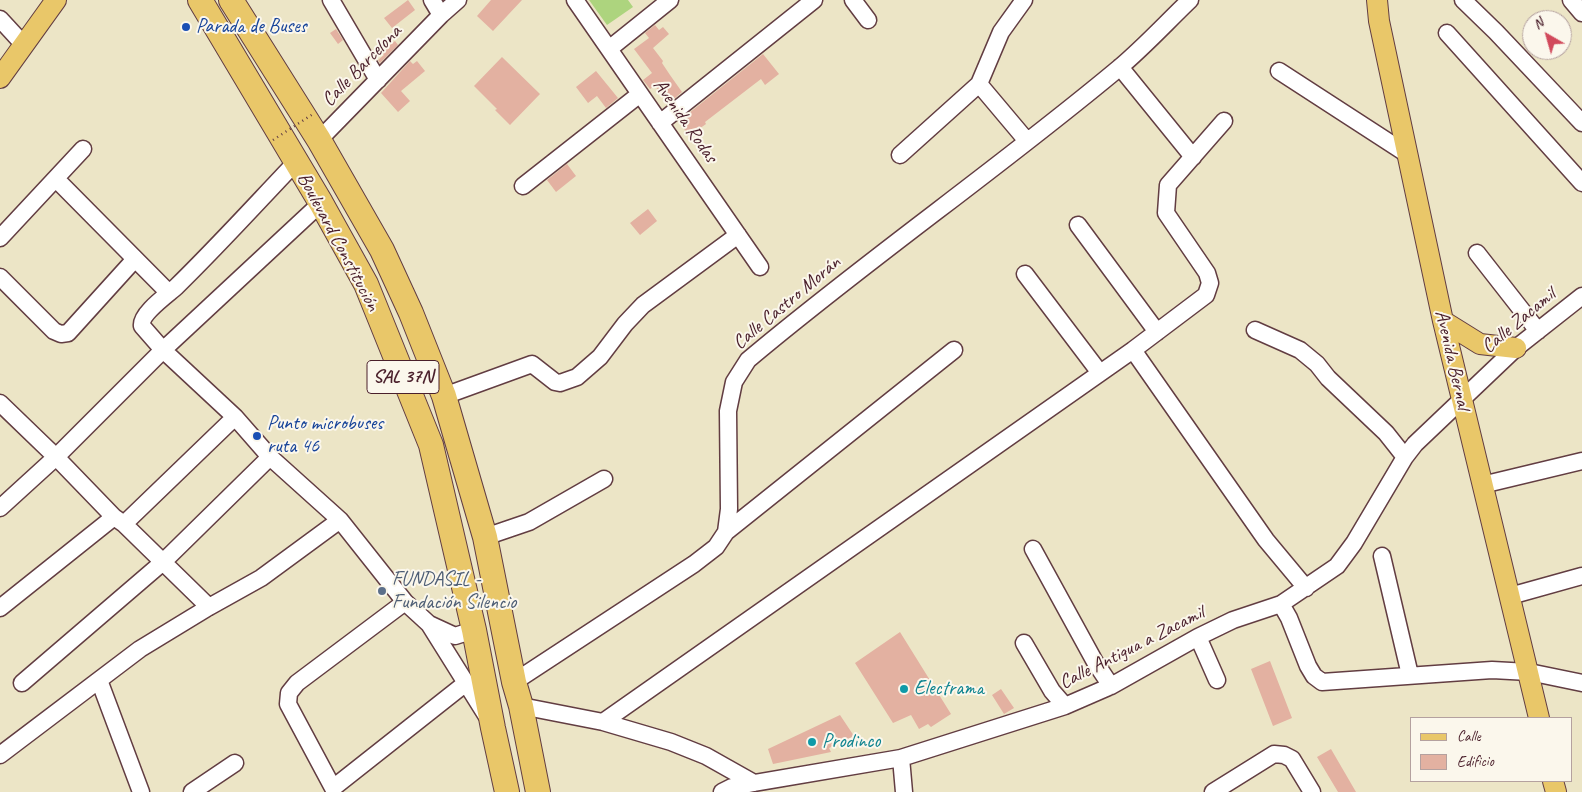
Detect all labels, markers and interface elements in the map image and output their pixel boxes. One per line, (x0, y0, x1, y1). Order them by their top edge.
north arrow (1522, 10, 1572, 60)
text: N (1529, 14, 1547, 33)
place label: Parada de Buses (196, 15, 306, 39)
street label: Calle Barcelona (317, 20, 407, 112)
marker: Parada de Buses (180, 21, 192, 33)
street label: Avenida Rodas (647, 74, 723, 168)
street label: Boulevard Constitución (291, 169, 385, 315)
street label: Calle Castro Morán (728, 251, 846, 355)
street label: Calle Zacamil (1477, 283, 1561, 359)
street label: Avenida Bernal (1429, 308, 1475, 412)
road number: SAL 37N (367, 361, 439, 394)
place label: Punto microbuses ruta 46 (267, 412, 383, 459)
marker: Punto microbuses ruta 46 (251, 430, 263, 442)
place label: FUNDASIL - Fundación Silencio (392, 568, 516, 615)
marker: FUNDASIL - Fundación Silencio (376, 585, 388, 597)
street label: Calle Antigua a Zacamil (1055, 601, 1209, 695)
place label: Electrama (914, 677, 984, 701)
marker: Electrama (898, 683, 910, 695)
legend (1410, 717, 1572, 782)
text: Calle (1457, 727, 1481, 746)
place label: Prodinco (822, 730, 880, 754)
marker: Prodinco (806, 736, 818, 748)
text: Edificio (1457, 752, 1494, 771)

